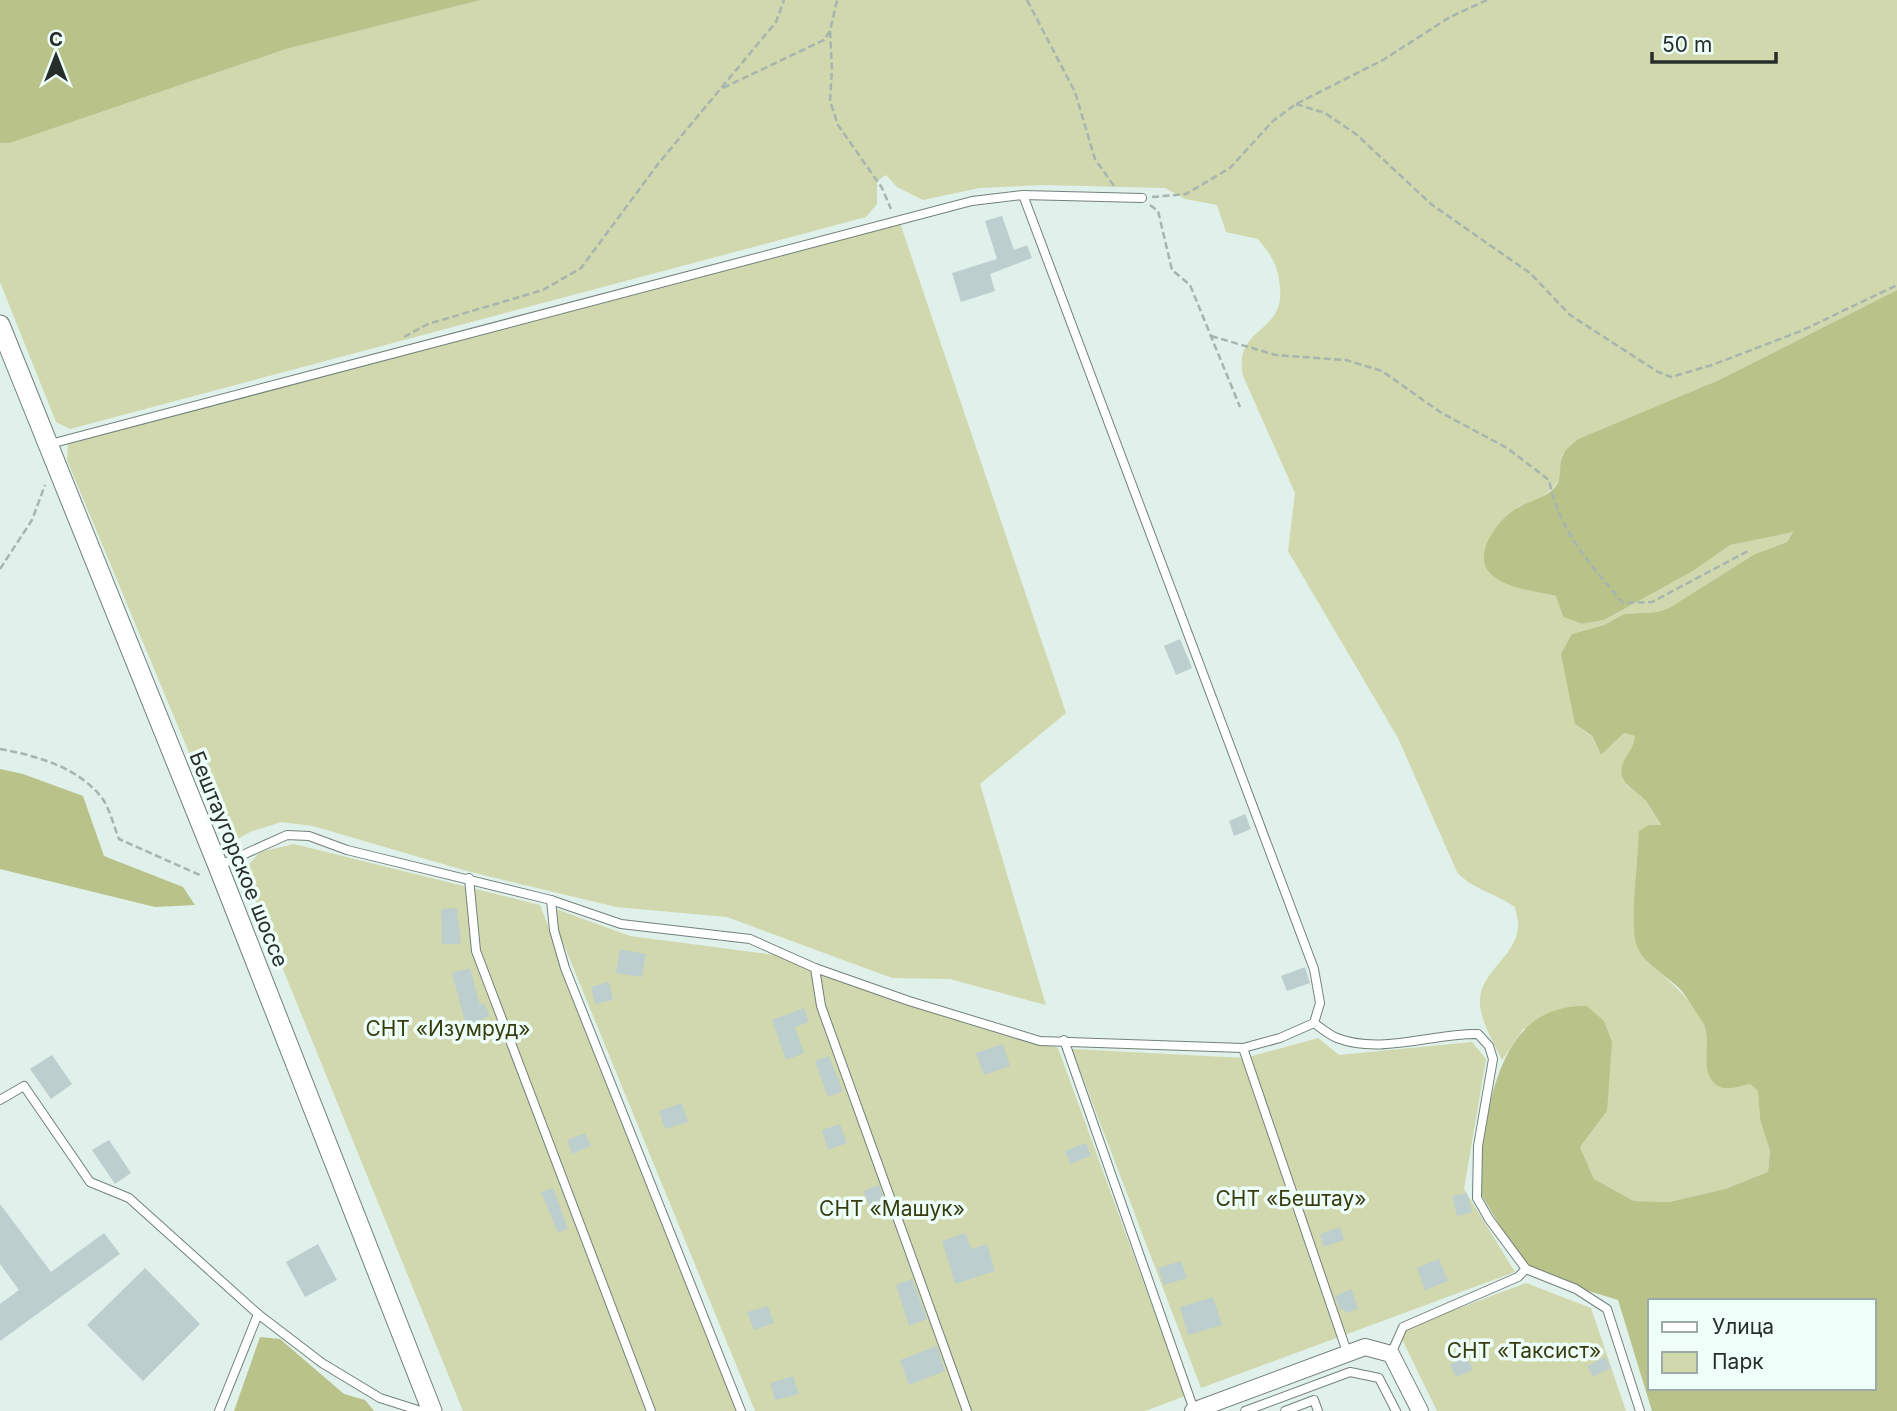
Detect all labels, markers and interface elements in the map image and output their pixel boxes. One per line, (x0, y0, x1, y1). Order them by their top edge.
north arrow (21, 21, 91, 91)
scale bar (1652, 21, 1776, 65)
text: С (49, 28, 63, 51)
text: 50 m (1662, 32, 1712, 57)
street label: Бештаугорское шоссе (184, 748, 294, 970)
park label: СНТ «Изумруд» (365, 1016, 531, 1041)
park label: СНТ «Бештау» (1215, 1186, 1367, 1211)
park label: СНТ «Машук» (819, 1196, 965, 1221)
legend (1648, 1299, 1876, 1390)
text: Улица (1712, 1314, 1774, 1339)
park label: СНТ «Таксист» (1447, 1338, 1601, 1363)
text: Парк (1712, 1349, 1764, 1374)

